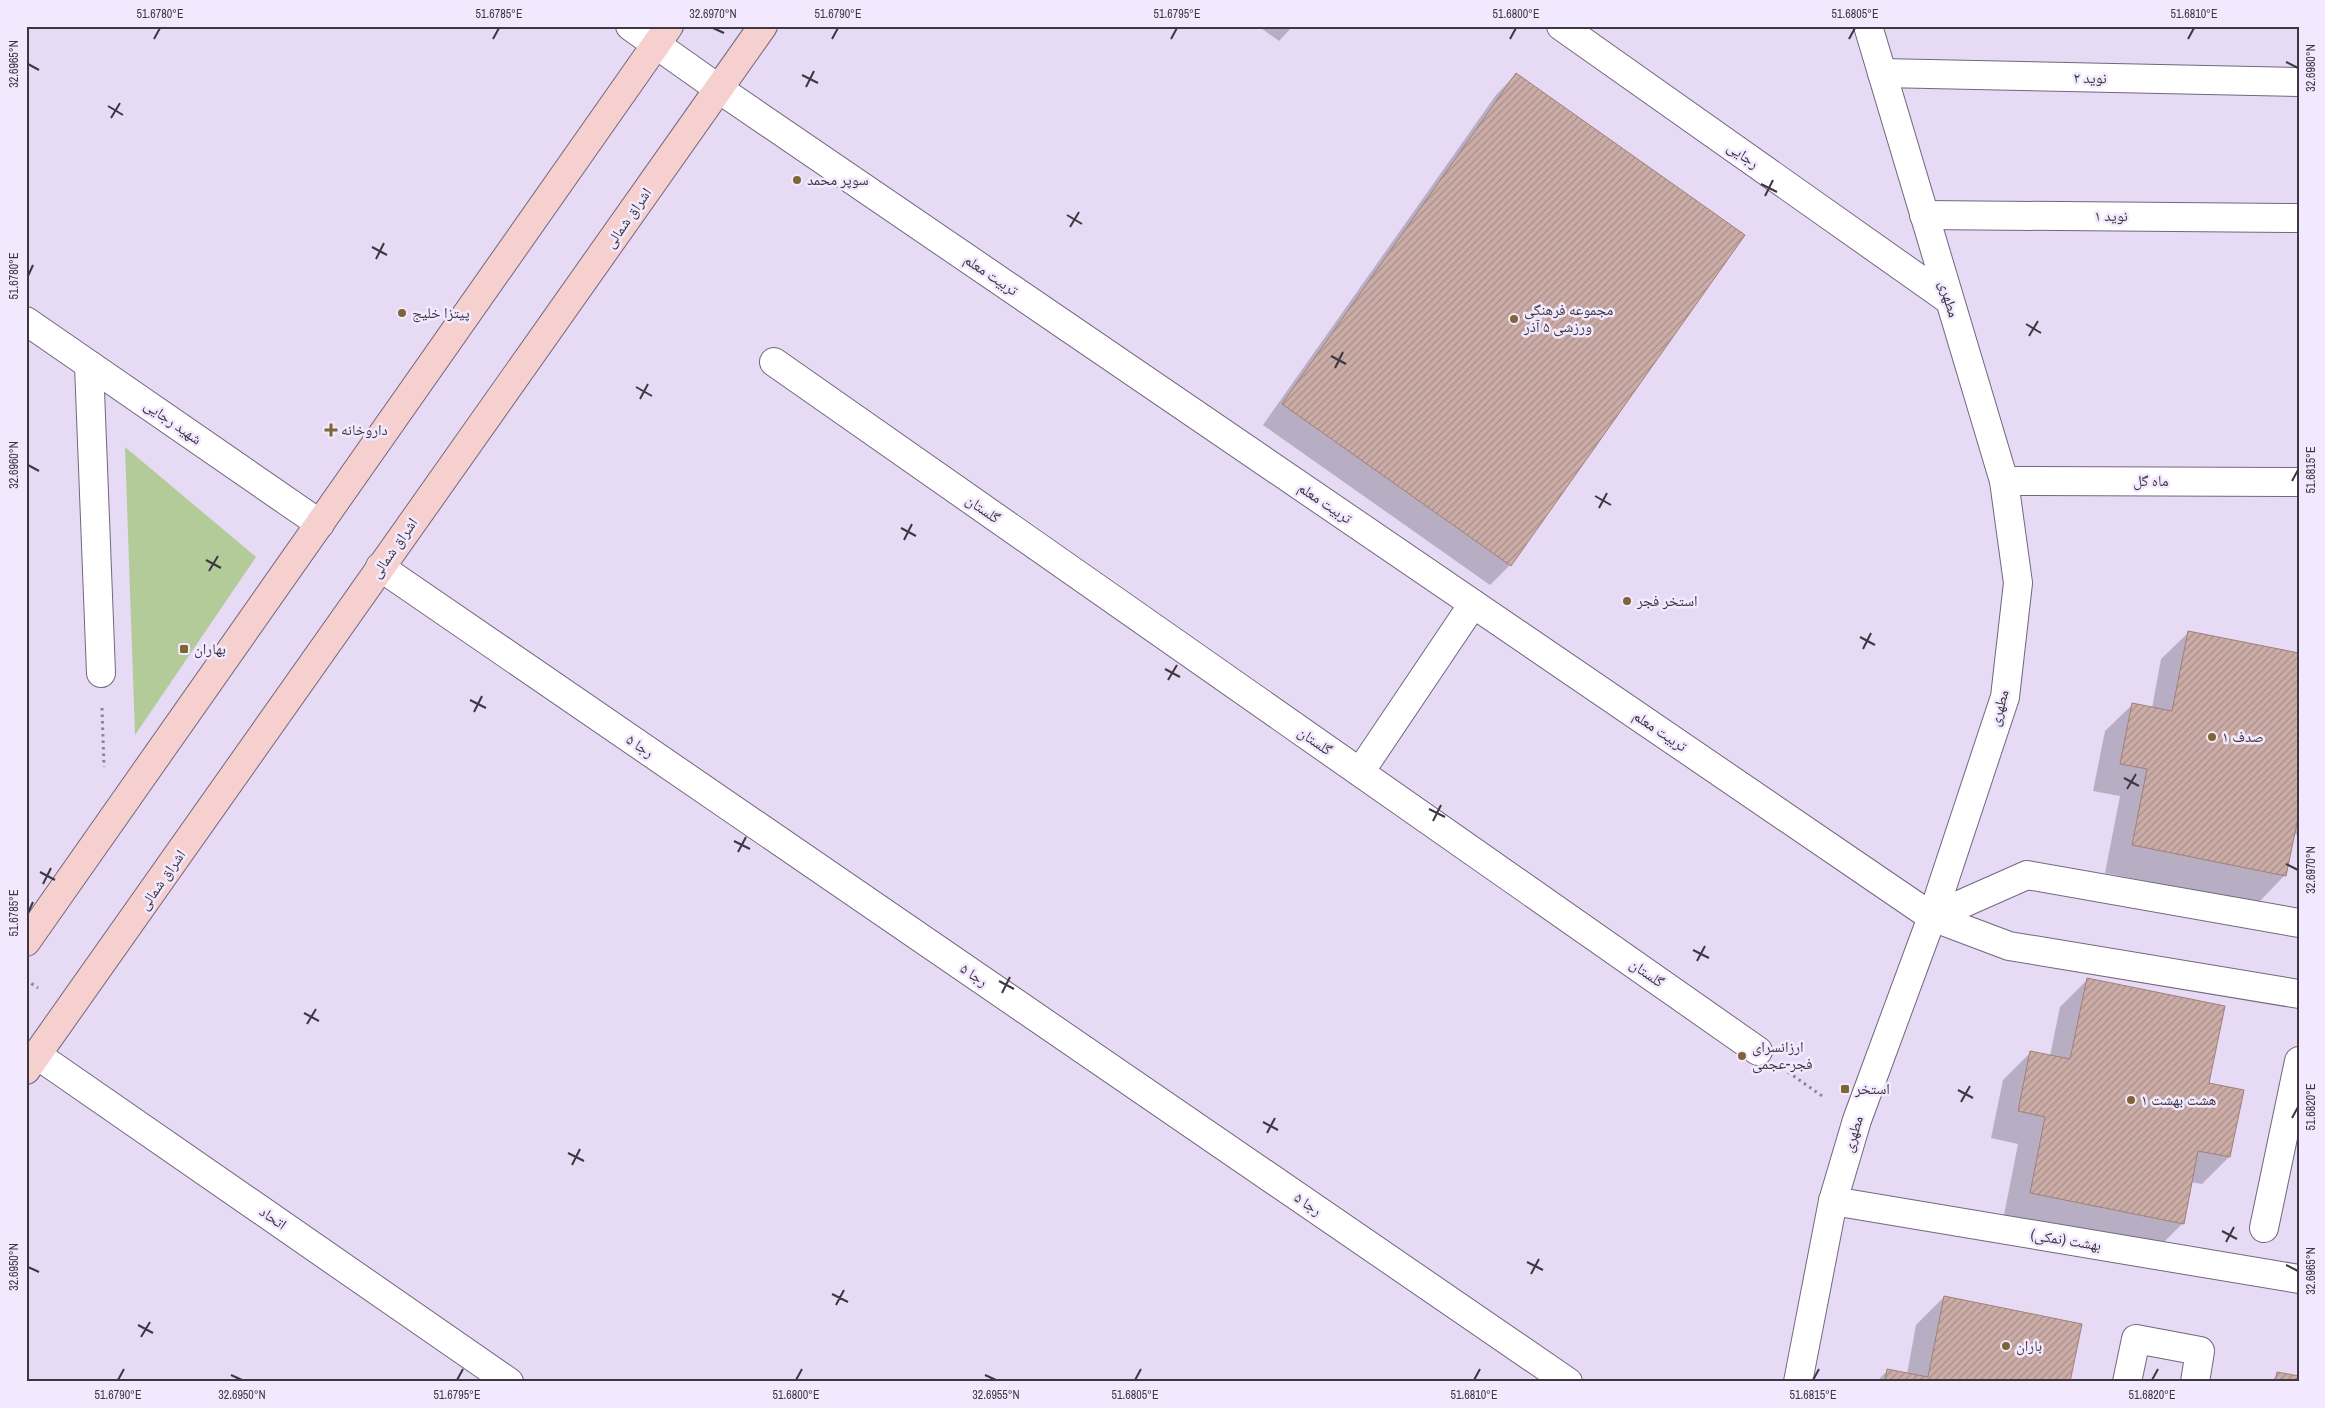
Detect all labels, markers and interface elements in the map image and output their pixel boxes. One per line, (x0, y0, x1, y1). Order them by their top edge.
text: 51.6780°E (137, 6, 183, 22)
text: 51.6785°E (476, 6, 522, 22)
text: 32.6970°N (689, 6, 737, 22)
text: 51.6790°E (815, 6, 861, 22)
text: 51.6795°E (1154, 6, 1200, 22)
text: 51.6800°E (1493, 6, 1539, 22)
text: 51.6805°E (1832, 6, 1878, 22)
text: 51.6810°E (2171, 6, 2217, 22)
text: 32.6965°N (6, 40, 22, 88)
text: 32.6980°N (2303, 44, 2319, 92)
street label: نوید ۲ (2073, 67, 2107, 88)
street label: رجایی (1723, 136, 1764, 173)
place label: سوپر محمد (807, 169, 869, 190)
marker: سوپر محمد (791, 174, 803, 186)
street label: اشراق شمالی (599, 183, 656, 252)
street label: نوید ۱ (2094, 205, 2128, 226)
street label: تربیت معلم (960, 249, 1023, 301)
text: 51.6780°E (6, 253, 22, 299)
street label: مطهری (1934, 278, 1965, 320)
place label: مجموعه فرهنگی ورزشی ۵ آذر (1523, 299, 1614, 337)
place label: پیتزا خلیج (412, 302, 470, 323)
marker: پیتزا خلیج (396, 307, 408, 319)
marker: مجموعه فرهنگی ورزشی ۵ آذر (1508, 313, 1520, 325)
street label: شهید رجایی (140, 394, 206, 449)
place label: داروخانه (341, 419, 388, 440)
marker: داروخانه (325, 424, 337, 436)
text: 32.6960°N (6, 441, 22, 489)
text: 51.6815°E (2303, 447, 2319, 493)
street label: ماه گل (2133, 470, 2169, 491)
street label: تربیت معلم (1294, 477, 1357, 529)
street label: گلستان (962, 489, 1005, 528)
street label: اشراق شمالی (365, 513, 422, 582)
place label: استخر فجر (1636, 590, 1698, 611)
marker: استخر فجر (1621, 595, 1633, 607)
place label: بهاران (194, 638, 226, 659)
marker: بهاران (178, 643, 190, 655)
street label: مطهری (1983, 687, 2014, 729)
street label: تربیت معلم (1629, 705, 1692, 757)
street label: گلستان (1294, 721, 1337, 760)
place label: صدف ۱ (2222, 726, 2264, 747)
street label: رجا ۵ (622, 729, 658, 763)
marker: صدف ۱ (2206, 731, 2218, 743)
street label: اشراق شمالی (133, 845, 190, 914)
text: 32.6970°N (2303, 846, 2319, 894)
text: 51.6785°E (6, 890, 22, 936)
street label: گلستان (1626, 953, 1669, 992)
street label: رجا ۵ (956, 958, 992, 992)
place label: ارزانسرای فجر-عجمی (1752, 1036, 1813, 1074)
marker: ارزانسرای فجر-عجمی (1736, 1050, 1748, 1062)
place label: استخر (1854, 1078, 1890, 1099)
marker: استخر (1839, 1083, 1851, 1095)
text: 51.6820°E (2303, 1084, 2319, 1130)
place label: هشت بهشت ۱ (2141, 1089, 2216, 1110)
marker: هشت بهشت ۱ (2125, 1094, 2137, 1106)
street label: مطهری (1837, 1113, 1868, 1155)
street label: رجا ۵ (1290, 1187, 1326, 1221)
street label: اتحاد (256, 1201, 291, 1234)
street label: بهشت (نمکی) (2029, 1224, 2103, 1255)
text: 32.6950°N (6, 1243, 22, 1291)
text: 32.6965°N (2303, 1247, 2319, 1295)
place label: باران (2016, 1335, 2042, 1356)
marker: باران (2000, 1340, 2012, 1352)
text: 51.6790°E (95, 1387, 141, 1403)
text: 32.6950°N (218, 1387, 266, 1403)
text: 51.6795°E (434, 1387, 480, 1403)
text: 51.6800°E (773, 1387, 819, 1403)
text: 32.6955°N (972, 1387, 1020, 1403)
text: 51.6805°E (1112, 1387, 1158, 1403)
text: 51.6810°E (1451, 1387, 1497, 1403)
text: 51.6815°E (1790, 1387, 1836, 1403)
text: 51.6820°E (2129, 1387, 2175, 1403)

